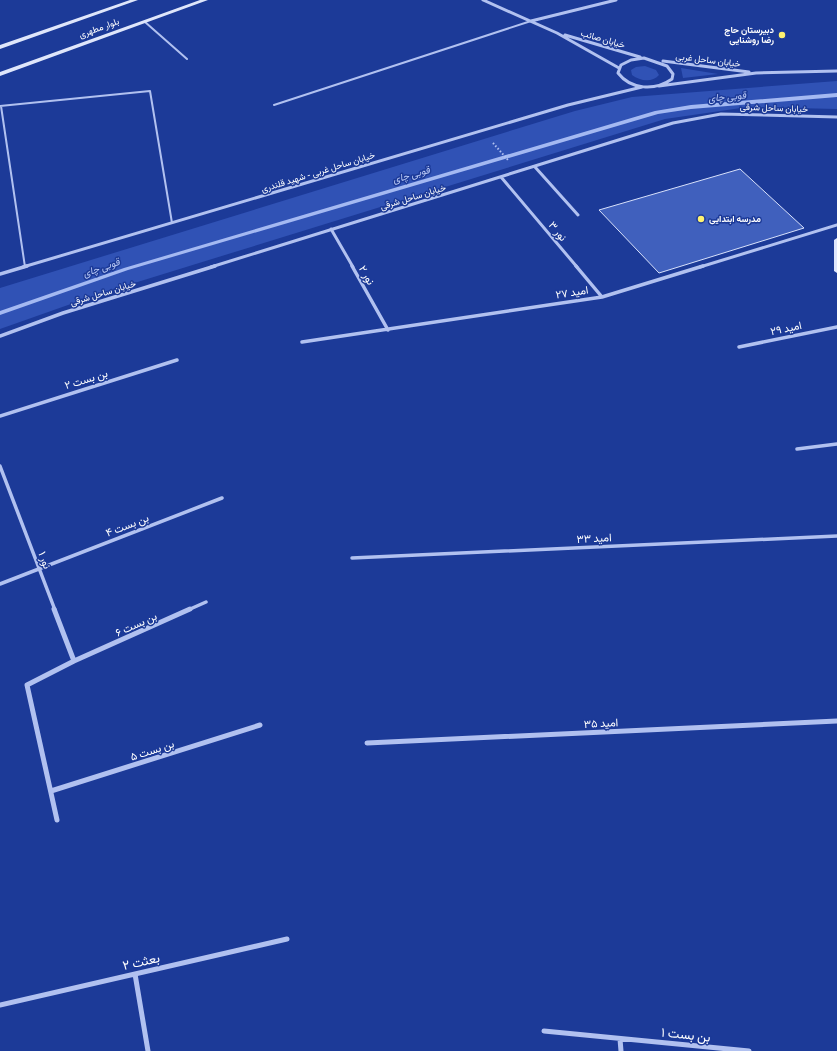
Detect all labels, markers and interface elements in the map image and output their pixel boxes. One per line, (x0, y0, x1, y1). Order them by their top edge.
street label: بلوار مطهری (78, 16, 121, 41)
place label: دبیرستان حاج رضا روشنایی (724, 25, 775, 46)
street label: خیابان صائب (579, 28, 626, 51)
marker: دبیرستان حاج رضا روشنایی (777, 30, 787, 40)
street label: خیابان ساحل غربی (675, 51, 741, 70)
water label: قوبی چای (708, 89, 748, 106)
street label: خیابان ساحل شرقی (740, 102, 808, 115)
street label: خیابان ساحل غربی - شهید قلندری (260, 150, 376, 195)
water label: قوبی چای (391, 164, 433, 187)
street label: خیابان ساحل شرقی (379, 182, 447, 213)
marker: مدرسه ابتدایی (696, 214, 706, 224)
place label: مدرسه ابتدایی (709, 214, 761, 225)
street label: نور ۳ (546, 219, 569, 244)
water label: قوبی چای (81, 256, 123, 281)
street label: نور ۲ (356, 263, 377, 287)
street label: خیابان ساحل شرقی (69, 278, 137, 309)
street label: امید ۲۷ (555, 283, 589, 301)
street label: امید ۲۹ (769, 319, 803, 338)
street label: بن بست ۲ (63, 367, 109, 392)
street label: بن بست ۴ (104, 511, 151, 540)
street label: امید ۳۳ (576, 531, 612, 546)
street label: نور ۱ (35, 550, 54, 571)
street label: بن بست ۶ (113, 610, 159, 639)
street label: امید ۳۵ (583, 716, 619, 731)
street label: بن بست ۵ (129, 737, 176, 764)
street label: بعثت ۲ (121, 950, 162, 974)
street label: بن بست ۱ (660, 1024, 712, 1046)

